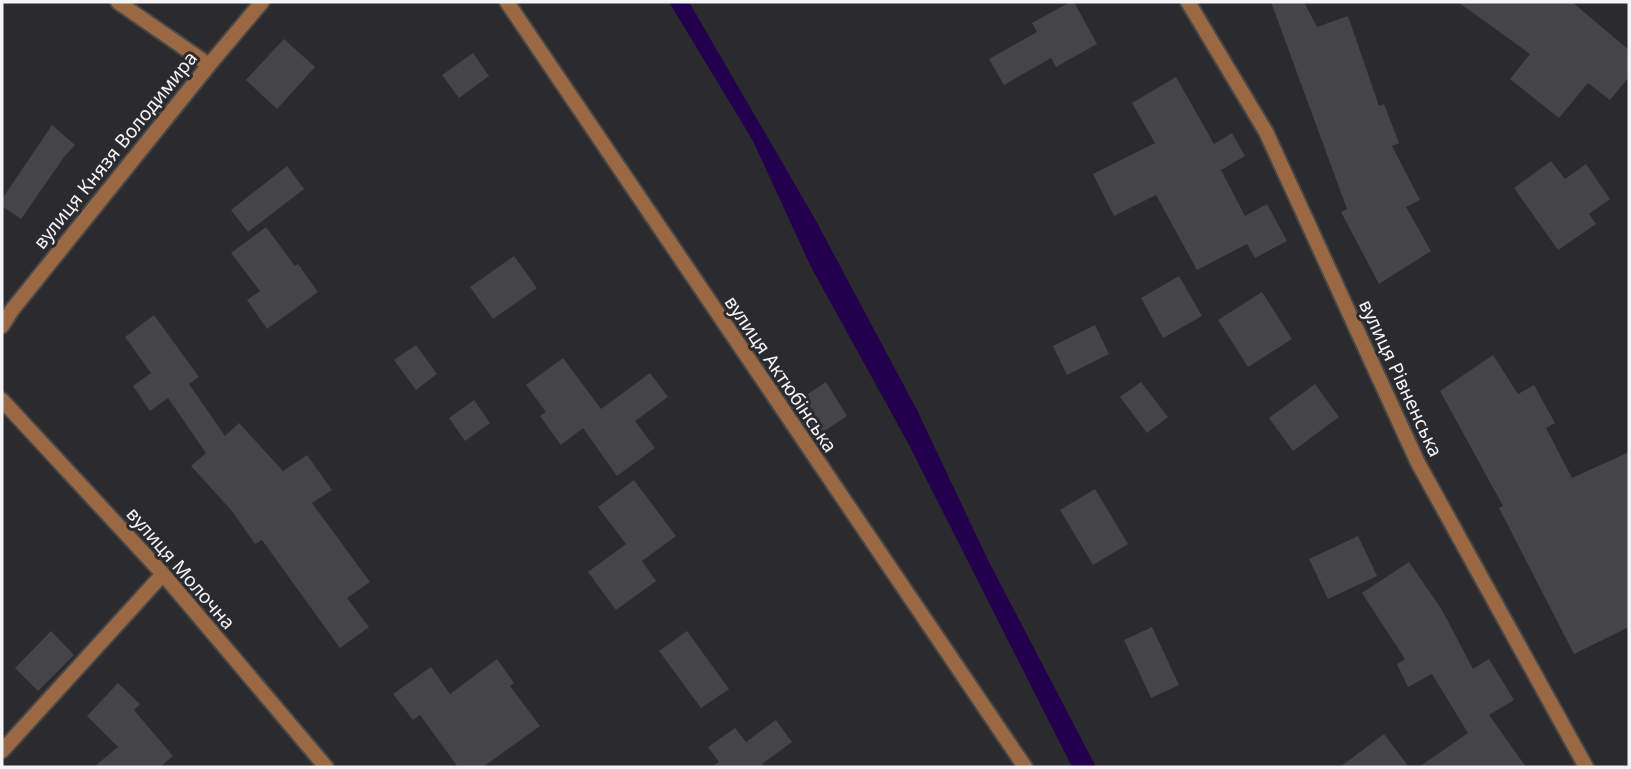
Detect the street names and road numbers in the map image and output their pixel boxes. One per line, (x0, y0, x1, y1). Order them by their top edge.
street label: вулиця Князя Володимира (27, 46, 203, 254)
street label: вулиця Актюбінська (719, 291, 843, 457)
street label: вулиця Рівненська (1353, 295, 1449, 461)
street label: вулиця Молочна (121, 501, 241, 635)

